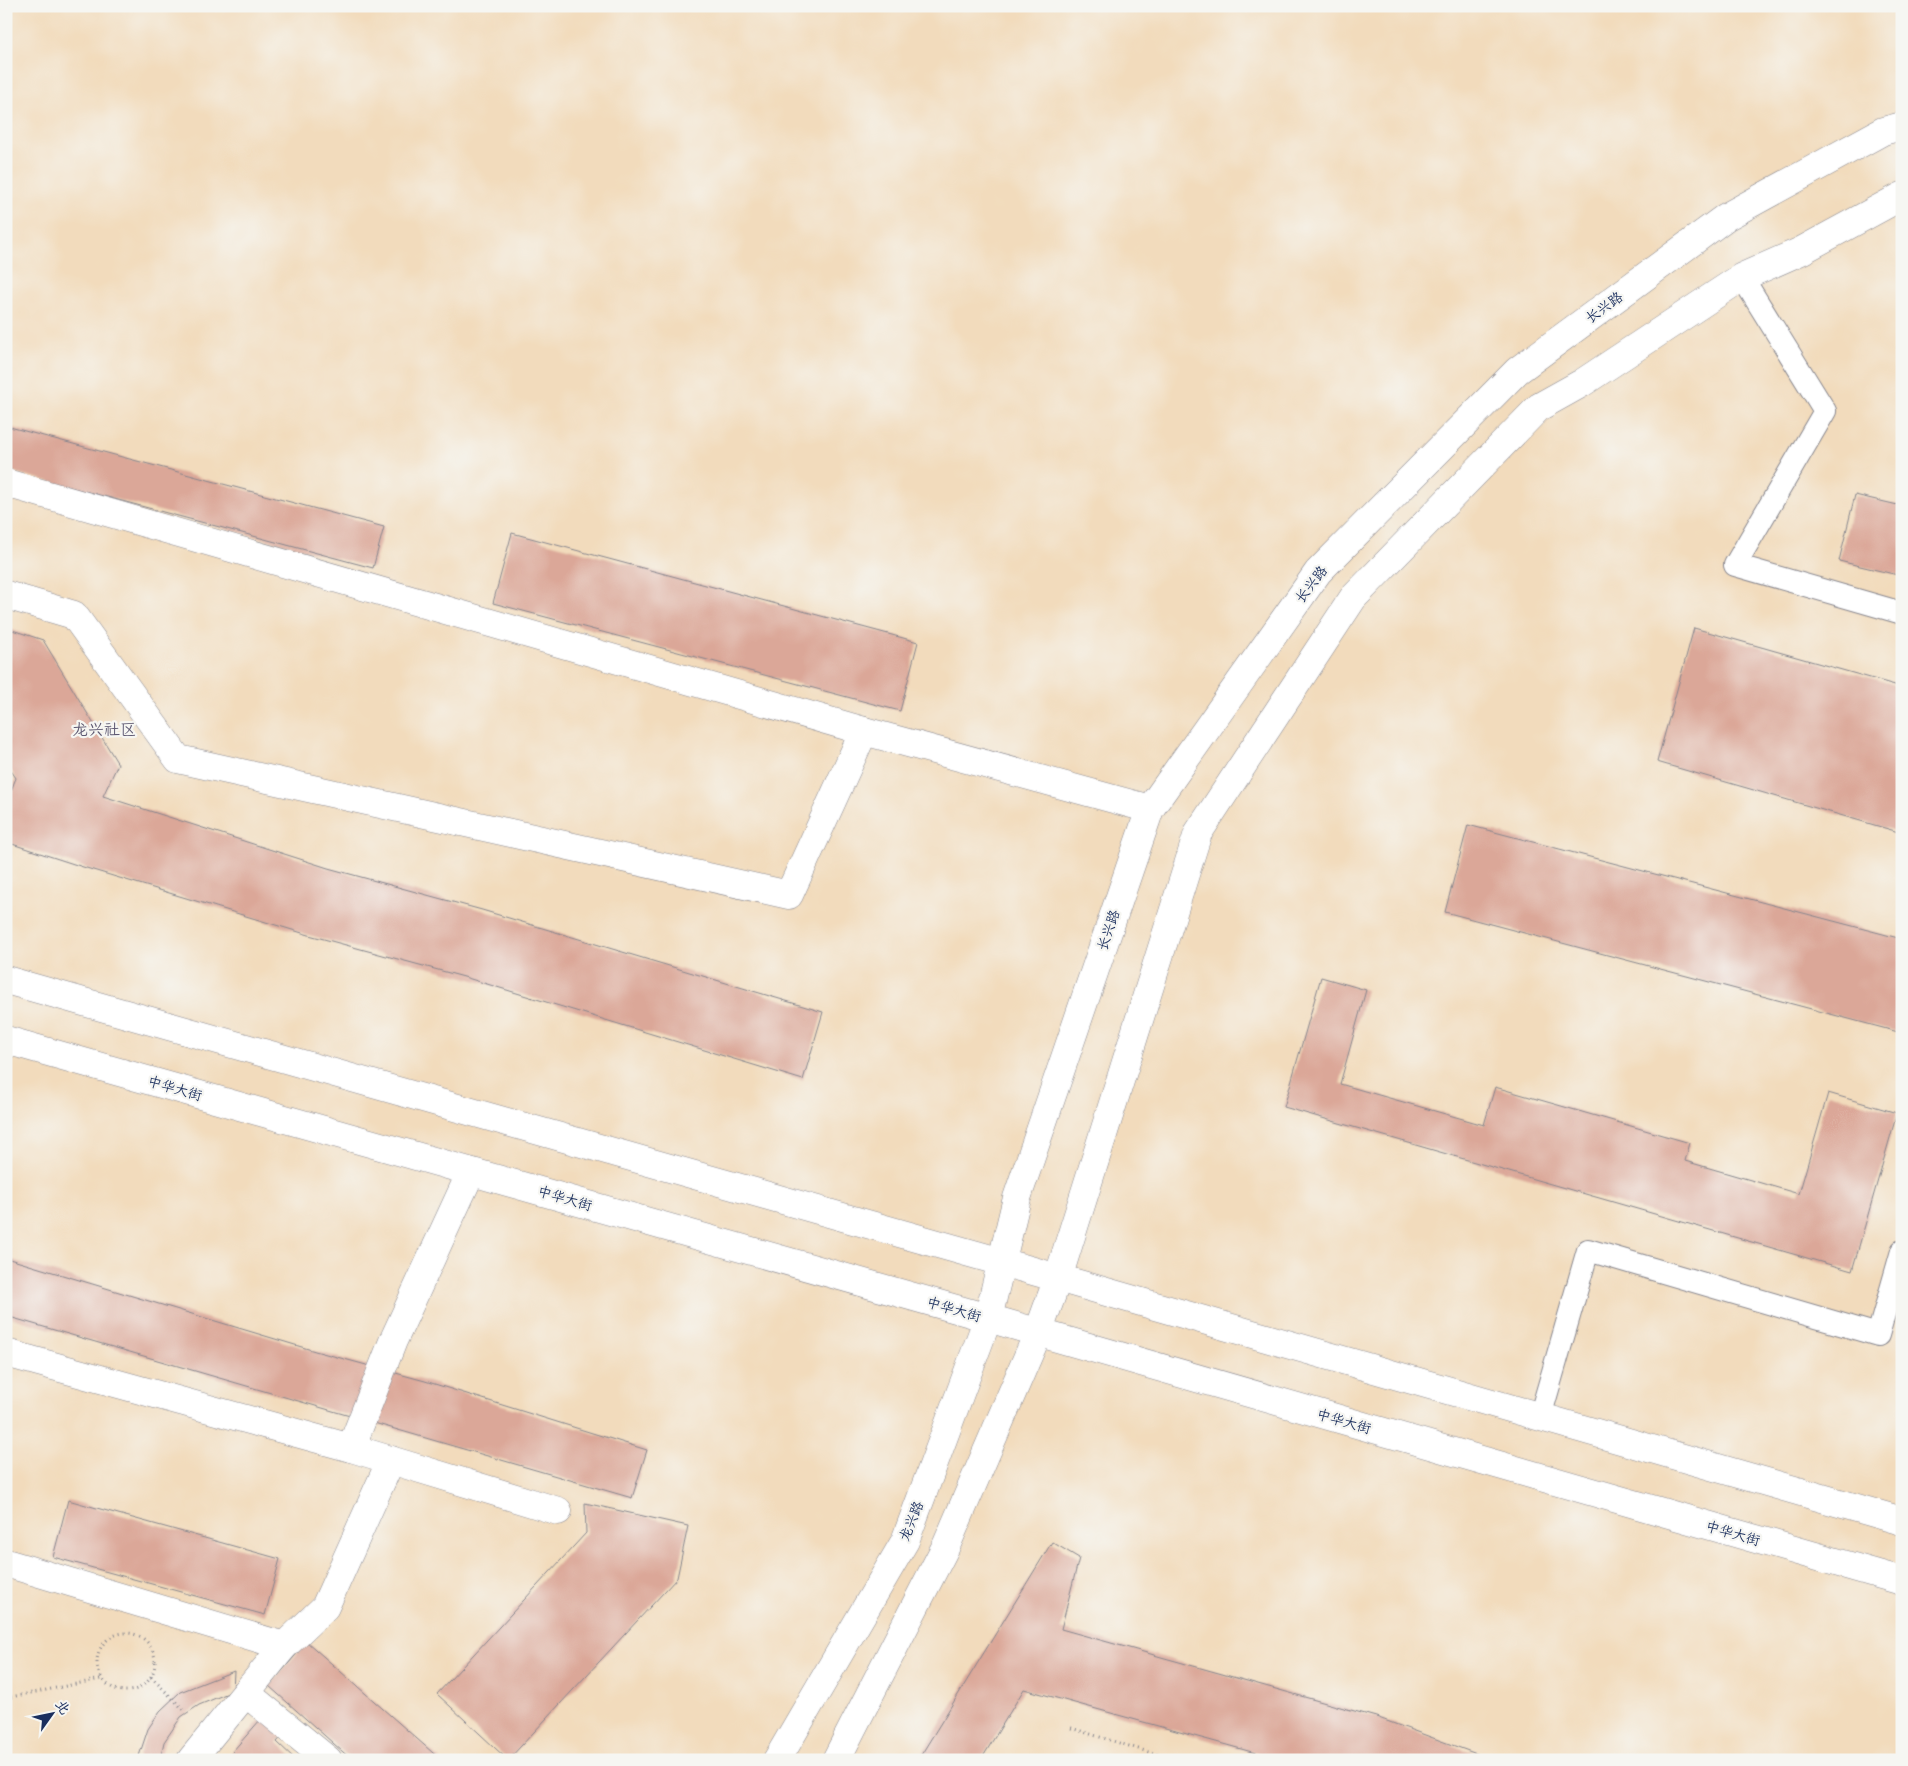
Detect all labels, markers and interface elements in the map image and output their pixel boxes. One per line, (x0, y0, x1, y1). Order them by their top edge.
street label: 长兴路 (1582, 287, 1626, 327)
street label: 长兴路 (1291, 562, 1331, 606)
district label: 龙兴社区 (72, 719, 136, 739)
street label: 长兴路 (1093, 907, 1123, 953)
street label: 中华大街 (146, 1072, 204, 1104)
street label: 中华大街 (536, 1182, 594, 1214)
street label: 中华大街 (925, 1293, 983, 1325)
street label: 中华大街 (1315, 1405, 1373, 1437)
street label: 龙兴路 (895, 1498, 927, 1544)
street label: 中华大街 (1704, 1517, 1762, 1549)
north arrow (28, 1688, 78, 1738)
text: 北 (52, 1696, 74, 1718)

